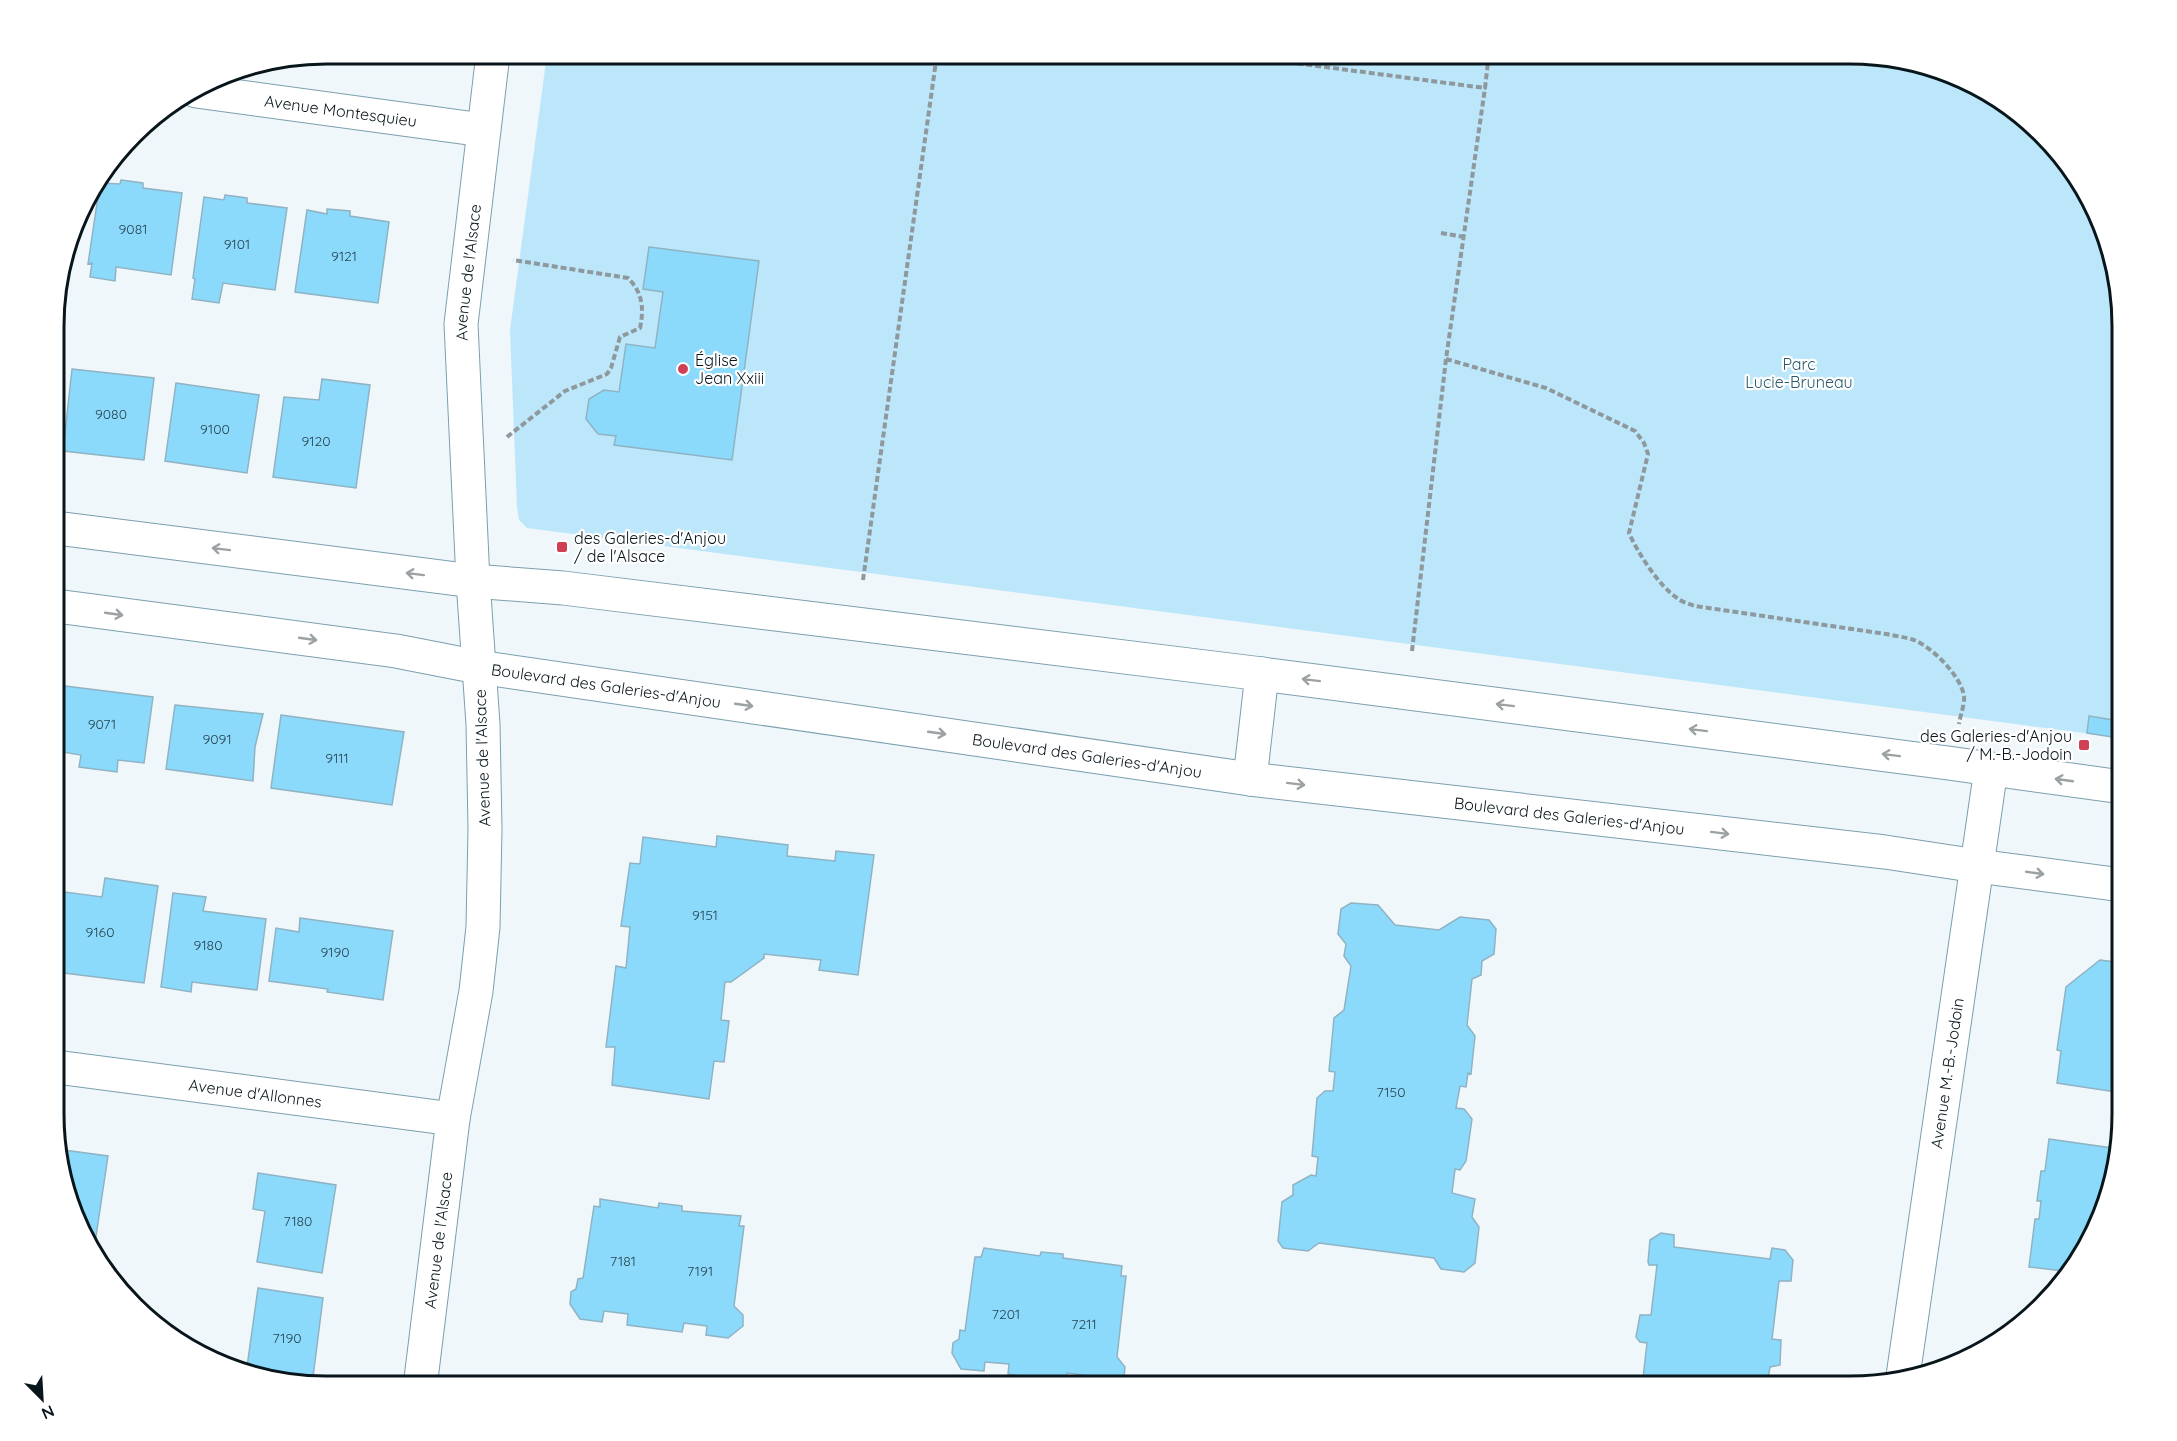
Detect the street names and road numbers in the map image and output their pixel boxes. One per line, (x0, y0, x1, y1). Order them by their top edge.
street label: Avenue Montesquieu (263, 90, 418, 131)
street label: Avenue de l'Alsace (451, 203, 485, 341)
street label: Boulevard des Galeries-d'Anjou (490, 659, 722, 712)
street label: Avenue de l'Alsace (470, 689, 494, 827)
street label: Boulevard des Galeries-d'Anjou (971, 729, 1203, 782)
street label: Boulevard des Galeries-d'Anjou (1453, 793, 1686, 839)
street label: Avenue M.-B.-Jodoin (1926, 997, 1968, 1150)
street label: Avenue d'Allonnes (187, 1074, 323, 1112)
street label: Avenue de l'Alsace (420, 1171, 456, 1310)

